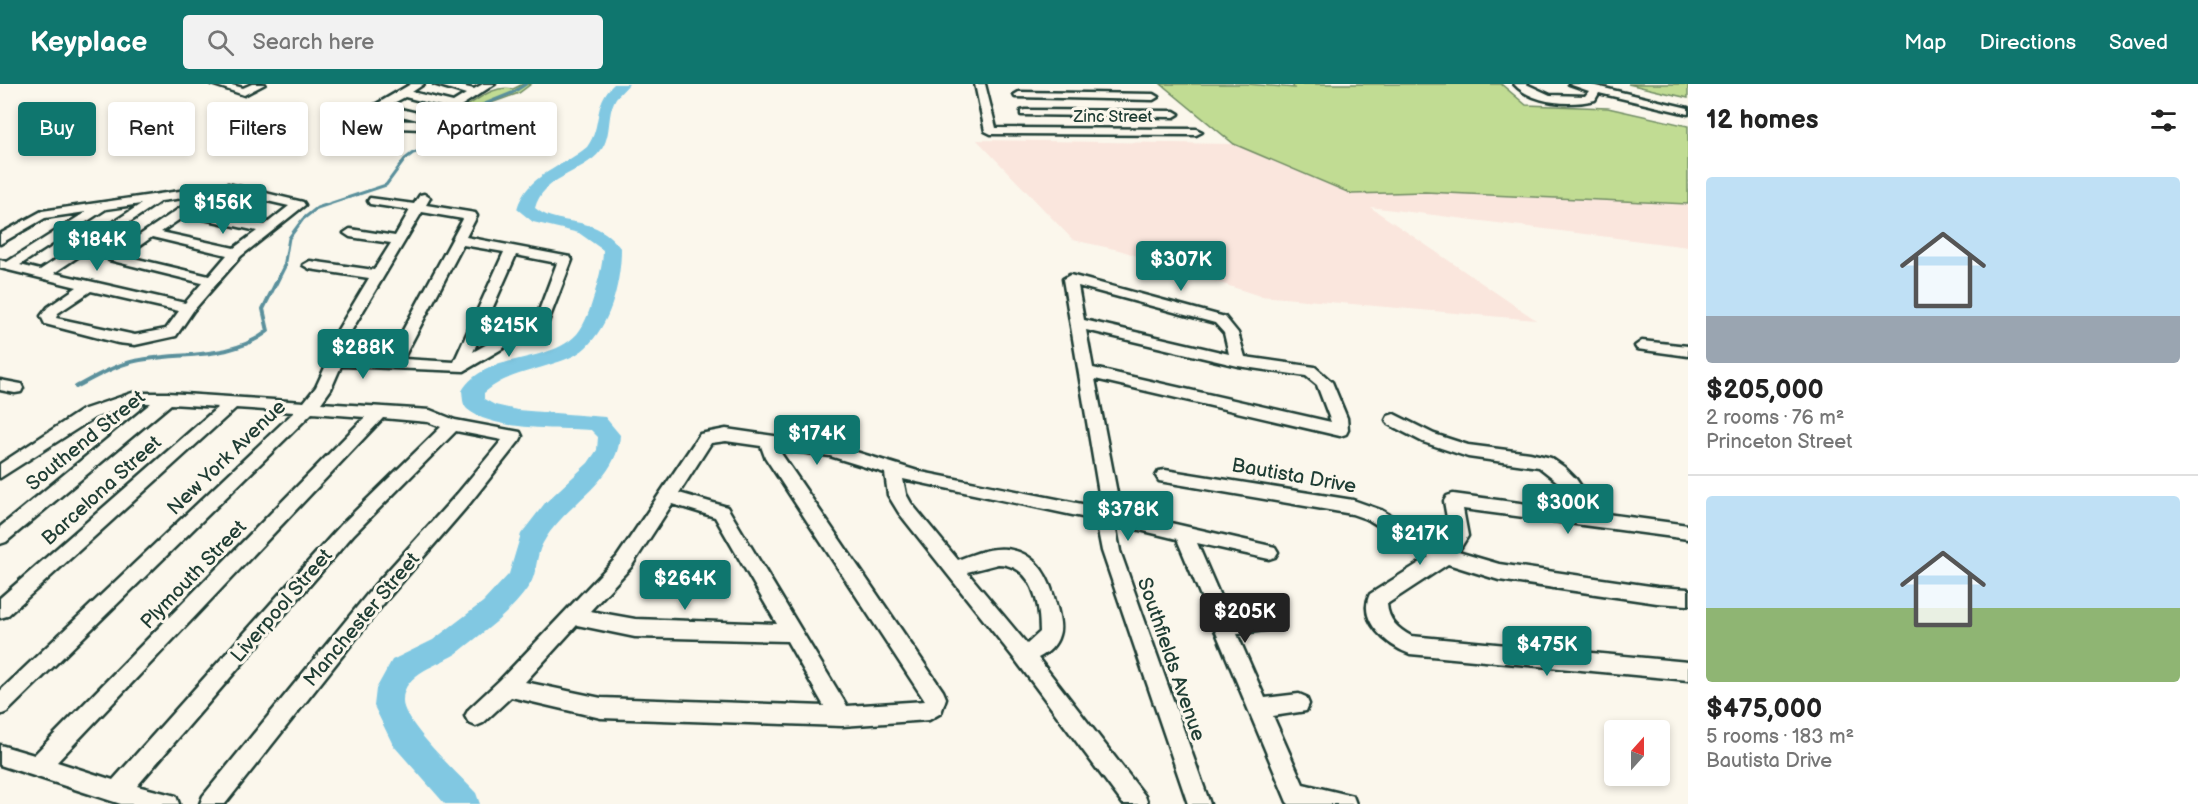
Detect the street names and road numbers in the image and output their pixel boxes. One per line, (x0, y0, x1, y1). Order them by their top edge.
street label: Zinc Street (1072, 108, 1153, 127)
street label: Southend Street (21, 385, 150, 496)
street label: New York Avenue (162, 395, 291, 520)
street label: Barcelona Street (37, 431, 166, 551)
street label: Bautista Drive (1230, 453, 1358, 499)
street label: Plymouth Street (136, 515, 252, 634)
street label: Liverpool Street (226, 544, 338, 667)
street label: Manchester Street (299, 548, 425, 692)
street label: Southfields Avenue (1132, 574, 1210, 744)

